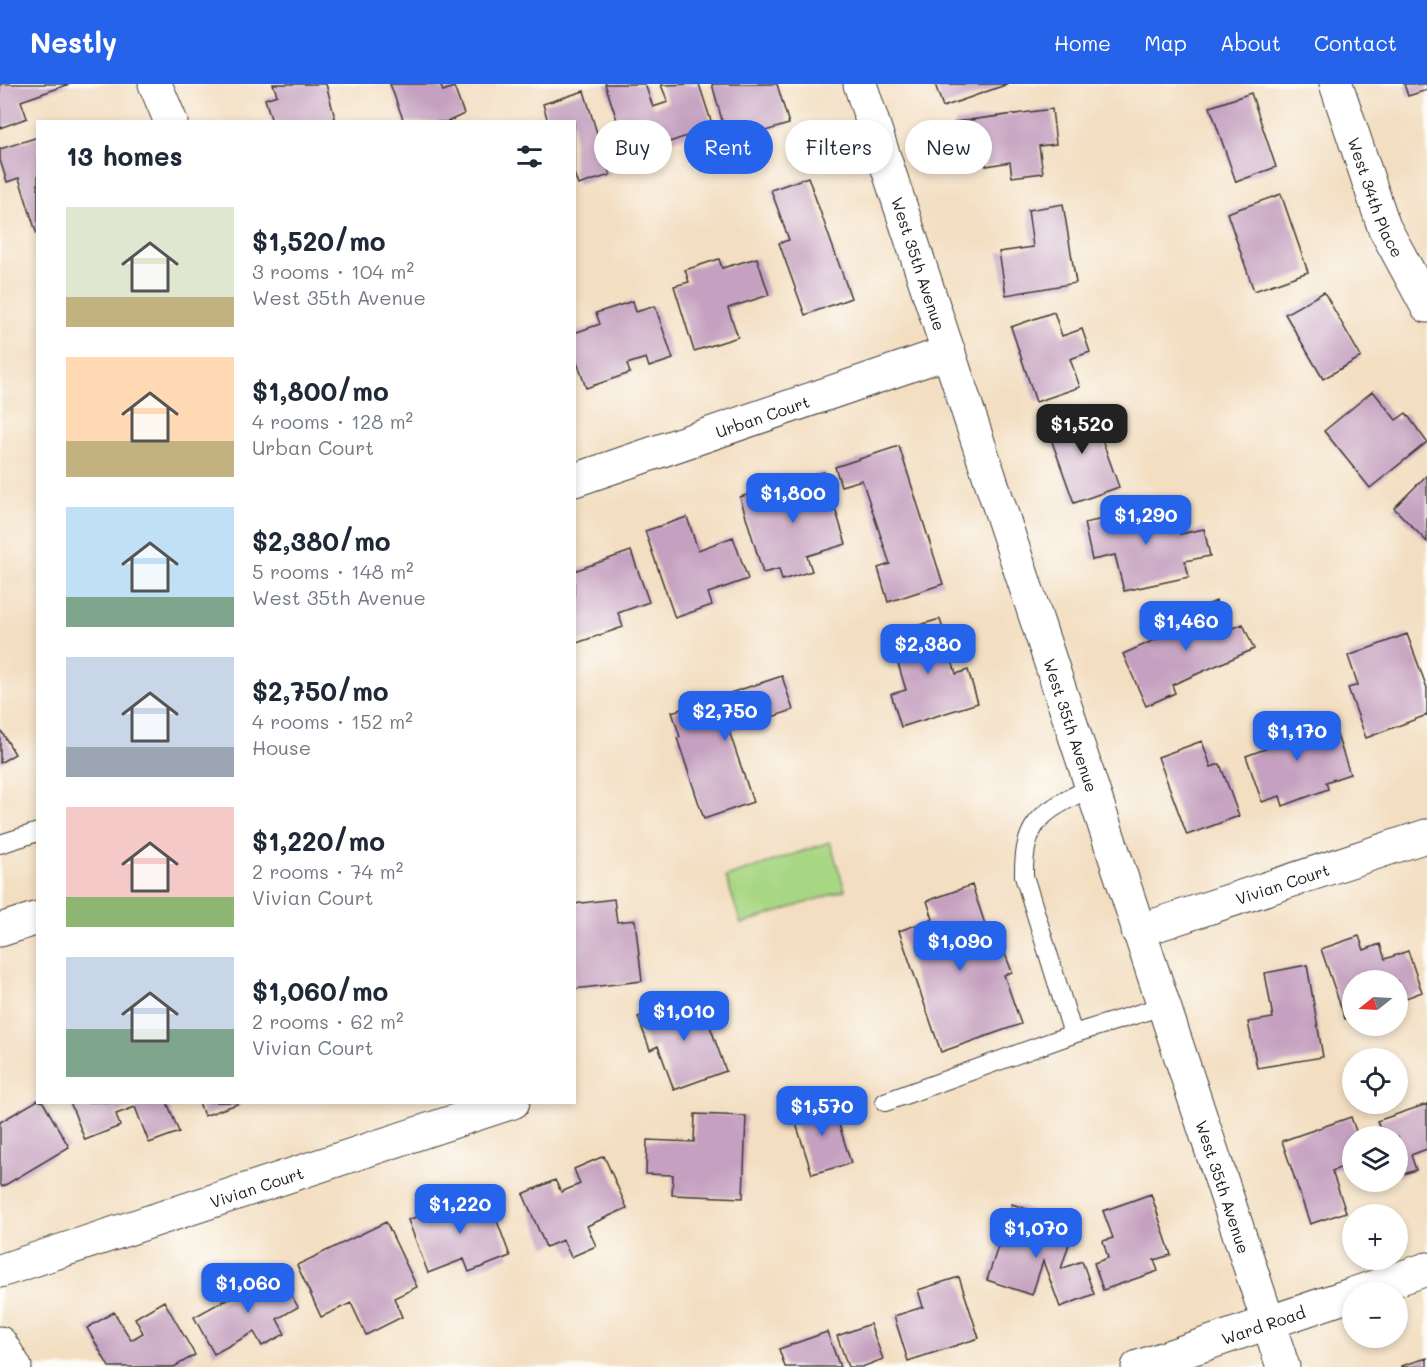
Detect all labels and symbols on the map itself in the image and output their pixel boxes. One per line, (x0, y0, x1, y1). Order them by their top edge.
street label: West 34th Place (1344, 134, 1409, 261)
street label: West 35th Avenue (887, 194, 951, 333)
street label: Urban Court (713, 390, 812, 442)
pin: $1,520 (1033, 404, 1131, 455)
pin: $1,800 (744, 473, 842, 524)
pin: $1,290 (1097, 495, 1195, 546)
pin: $1,460 (1137, 601, 1235, 652)
pin: $2,380 (879, 624, 977, 675)
street label: West 35th Avenue (1040, 656, 1103, 794)
pin: $2,750 (676, 691, 774, 742)
pin: $1,170 (1248, 711, 1346, 762)
street label: Vivian Court (1233, 858, 1332, 909)
pin: $1,090 (911, 921, 1009, 972)
north arrow (1342, 970, 1408, 1036)
pin: $1,010 (635, 991, 733, 1042)
pin: $1,570 (773, 1086, 871, 1137)
street label: West 35th Avenue (1192, 1117, 1255, 1256)
street label: Vivian Court (207, 1161, 306, 1212)
pin: $1,220 (411, 1184, 509, 1235)
pin: $1,070 (987, 1208, 1085, 1259)
pin: $1,060 (199, 1263, 297, 1314)
street label: Ward Road (1218, 1301, 1308, 1349)

